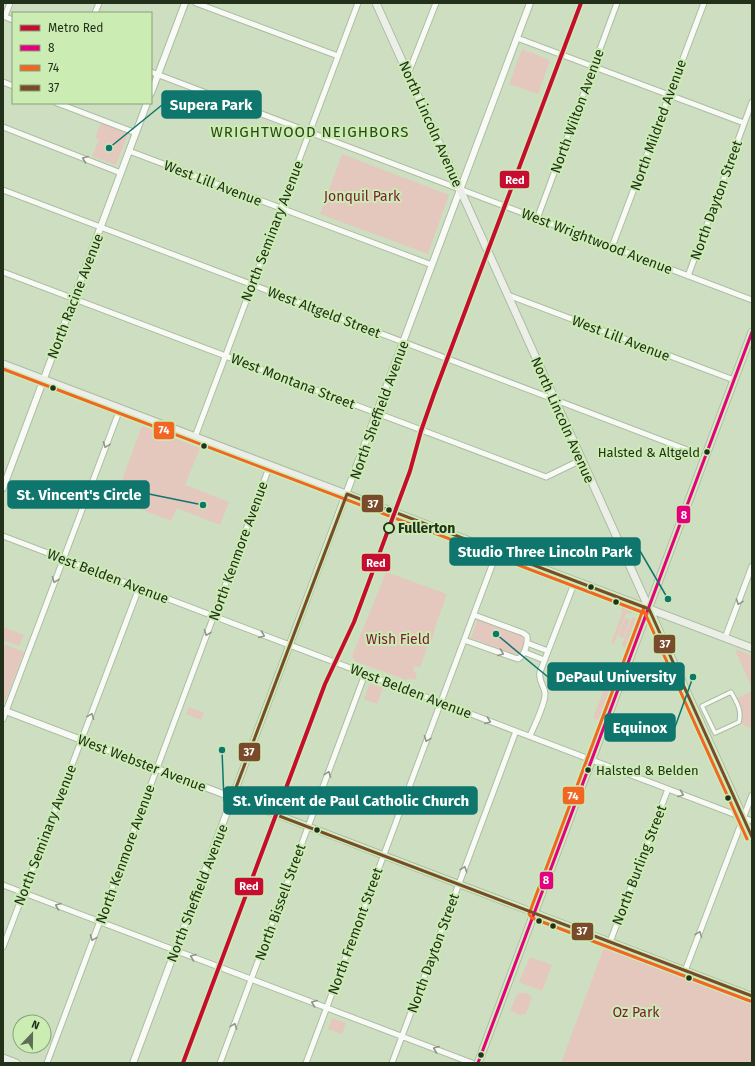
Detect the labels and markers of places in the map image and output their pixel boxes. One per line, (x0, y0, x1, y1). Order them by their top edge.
callout: Supera Park (162, 91, 261, 118)
unlabelled marker (48, 383, 58, 393)
unlabelled marker (199, 441, 209, 451)
place label: Halsted & Altgeld (598, 445, 700, 460)
marker: Halsted & Altgeld (702, 447, 712, 457)
callout: St. Vincent's Circle (8, 481, 149, 508)
unlabelled marker (384, 505, 394, 515)
place label: Fullerton (398, 520, 455, 537)
marker: Fullerton (383, 522, 395, 534)
callout: Studio Three Lincoln Park (450, 538, 640, 565)
unlabelled marker (586, 582, 596, 592)
unlabelled marker (611, 597, 621, 607)
callout: DePaul University (548, 663, 684, 690)
callout: Equinox (605, 714, 675, 741)
place label: Halsted & Belden (596, 763, 699, 778)
marker: Halsted & Belden (583, 765, 593, 775)
callout: St. Vincent de Paul Catholic Church (224, 787, 477, 814)
unlabelled marker (723, 793, 733, 803)
unlabelled marker (312, 825, 322, 835)
unlabelled marker (534, 916, 544, 926)
unlabelled marker (548, 921, 558, 931)
unlabelled marker (684, 973, 694, 983)
unlabelled marker (476, 1050, 486, 1060)

